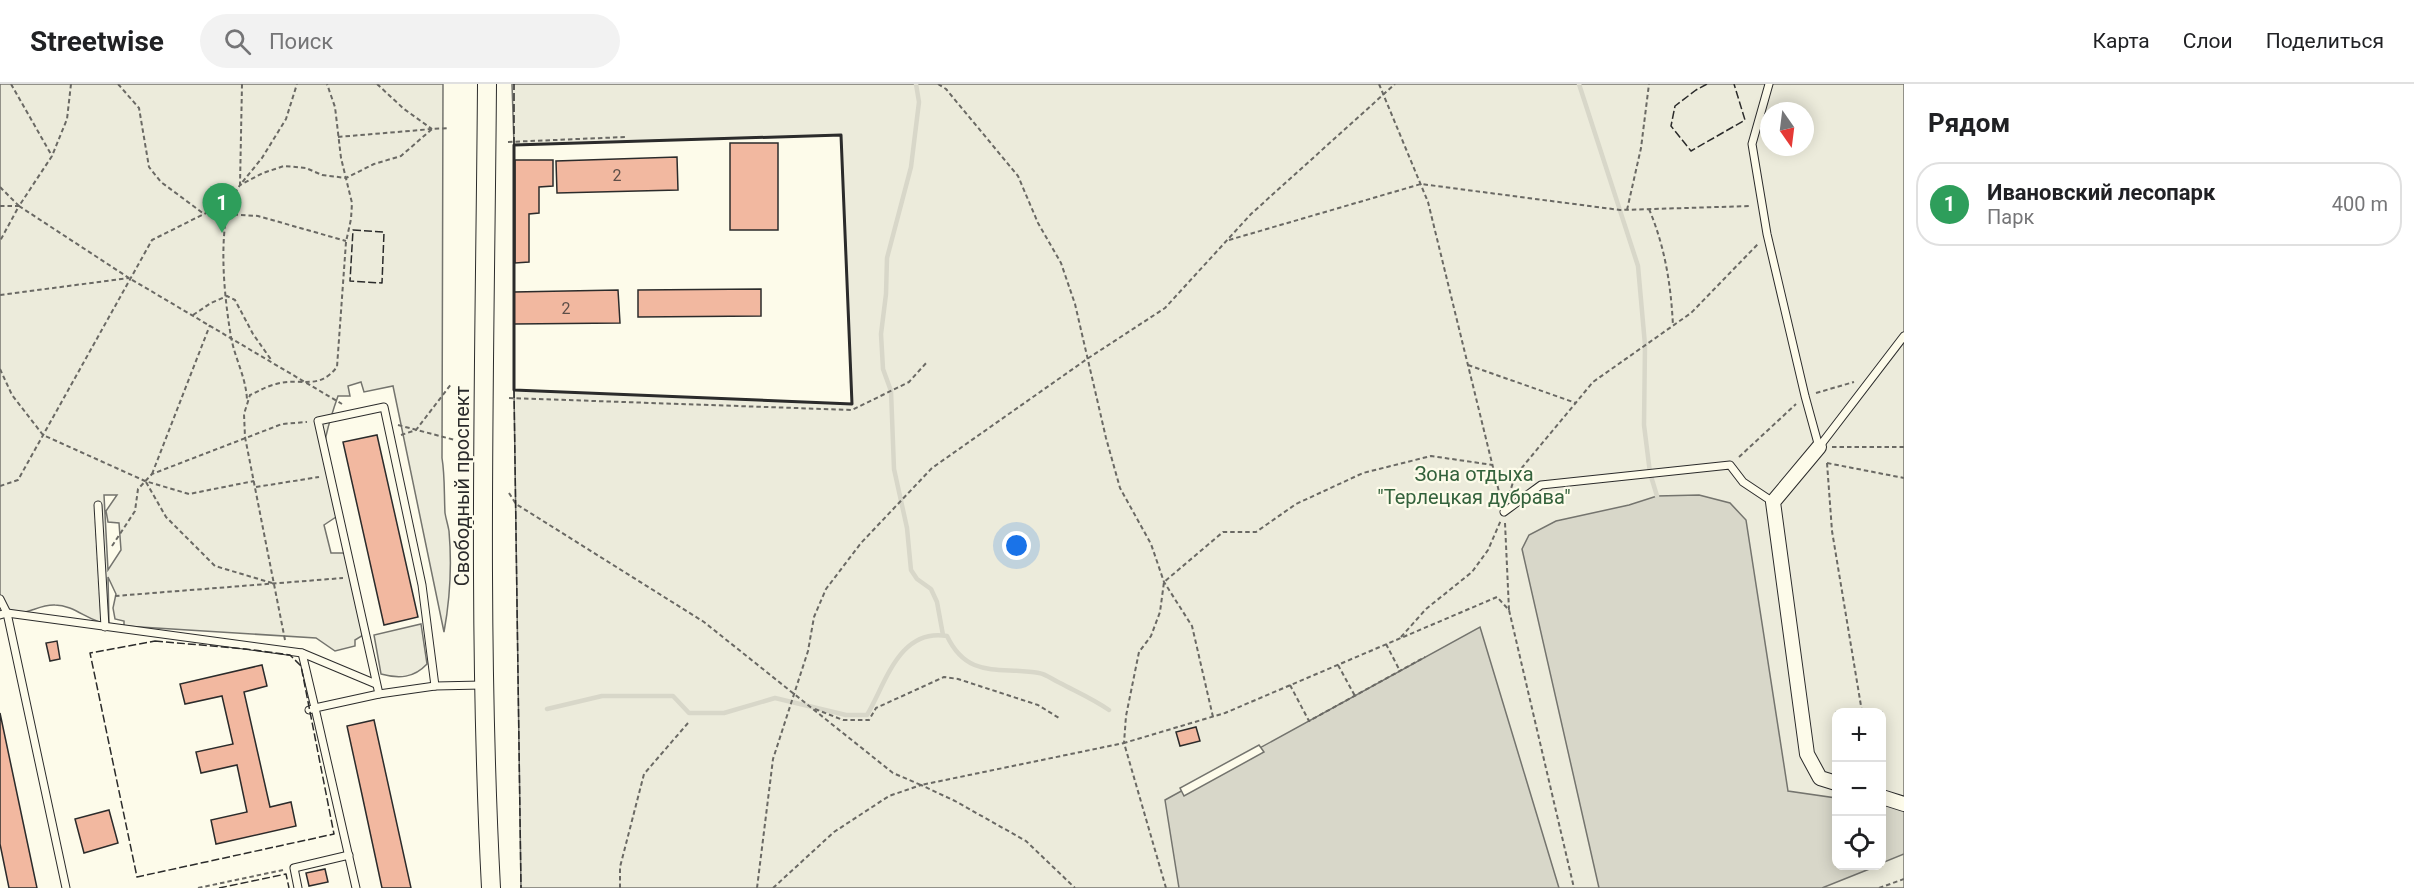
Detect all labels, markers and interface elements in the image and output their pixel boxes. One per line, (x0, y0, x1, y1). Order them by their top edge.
search box (200, 14, 620, 68)
text: Streetwise (30, 25, 164, 58)
icon: search (221, 25, 254, 58)
text: Поиск (269, 29, 333, 54)
text: Карта (2093, 29, 2150, 53)
text: Слои (2183, 29, 2233, 53)
text: Поделиться (2266, 29, 2384, 53)
north arrow (1760, 102, 1814, 156)
text: Рядом (1928, 108, 2010, 138)
house number: 2 (613, 166, 622, 185)
text: Ивановский лесопарк (1987, 180, 2215, 205)
pin: 1 (202, 184, 242, 233)
text: 1 (1944, 192, 1955, 216)
text: 400 m (2332, 192, 2388, 216)
text: Парк (1987, 205, 2034, 229)
house number: 2 (562, 299, 571, 318)
street label: Свободный проспект (450, 385, 474, 586)
park label: Зона отдыха "Терлецкая дубрава" (1377, 462, 1571, 509)
your location (1002, 531, 1031, 560)
map controls (1832, 708, 1886, 870)
button: + (1832, 708, 1886, 762)
button: − (1832, 762, 1886, 816)
button: locate (1832, 816, 1886, 870)

